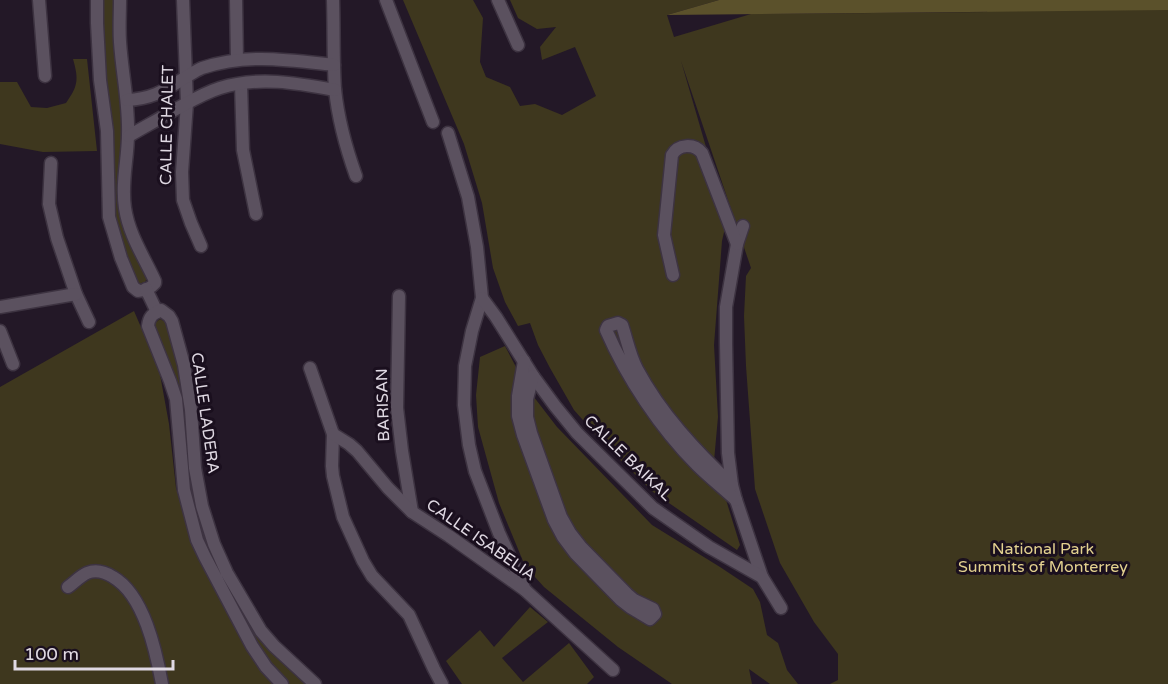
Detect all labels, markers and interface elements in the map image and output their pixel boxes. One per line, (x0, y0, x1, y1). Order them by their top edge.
street label: CALLE CHALET (156, 65, 178, 185)
street label: CALLE LADERA (187, 351, 223, 475)
street label: BARISAN (372, 368, 394, 442)
street label: CALLE BAIKAL (580, 411, 676, 505)
street label: CALLE ISABELIA (422, 495, 540, 585)
park label: National Park Summits of Monterrey (958, 539, 1128, 577)
scale bar (15, 633, 172, 671)
text: 100 m (24, 643, 79, 665)

